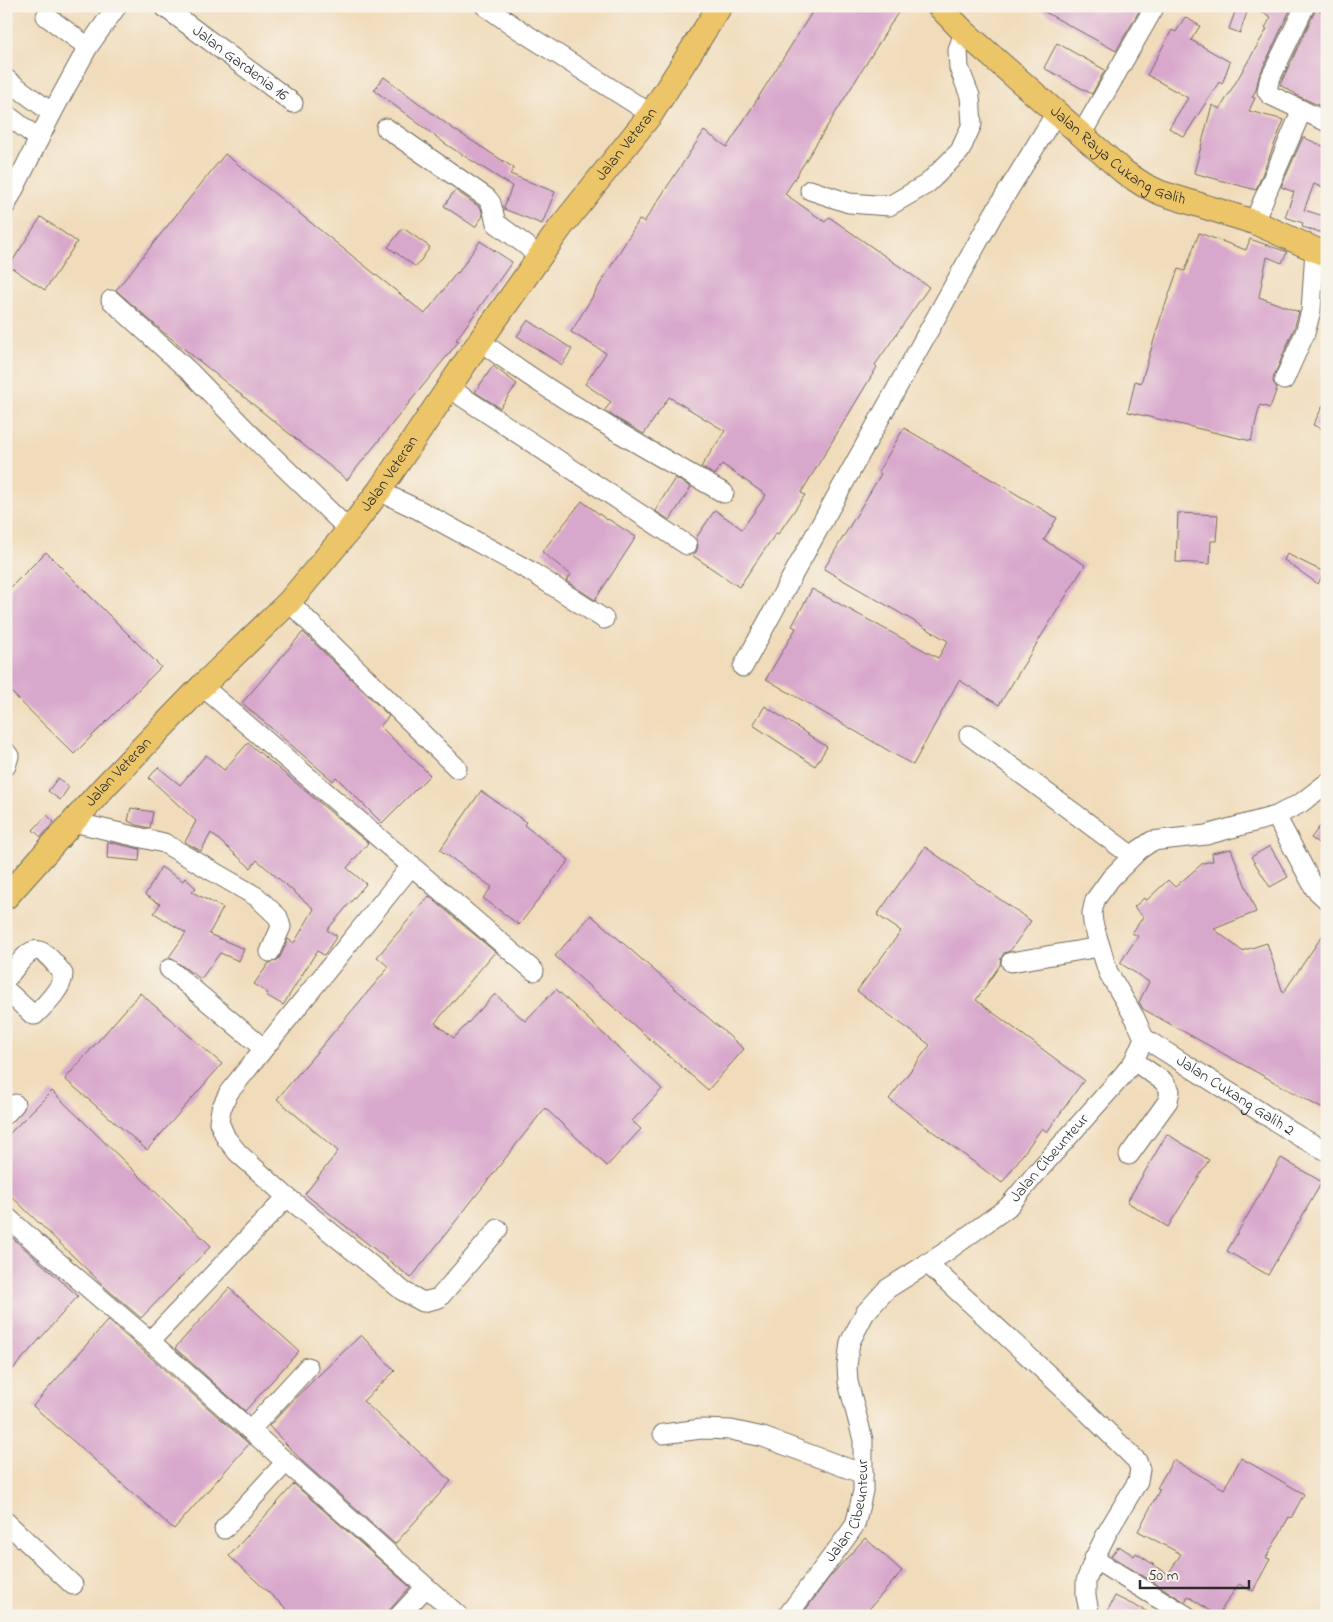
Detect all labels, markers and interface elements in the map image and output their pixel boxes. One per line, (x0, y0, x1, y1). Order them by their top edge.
street label: Jalan Gardenia 16 (187, 19, 293, 107)
street label: Jalan Raya Cukang Galih (1044, 100, 1189, 212)
street label: Jalan Veteran (590, 103, 664, 187)
street label: Jalan Veteran (355, 431, 425, 517)
street label: Jalan Veteran (79, 732, 158, 813)
street label: Jalan Cukang Galih 2 (1171, 1049, 1299, 1143)
street label: Jalan Cibeunteur (1004, 1109, 1095, 1208)
street label: Jalan Cibeunteur (819, 1459, 875, 1568)
scale bar (1140, 1557, 1249, 1589)
text: 50 m (1148, 1565, 1179, 1587)

